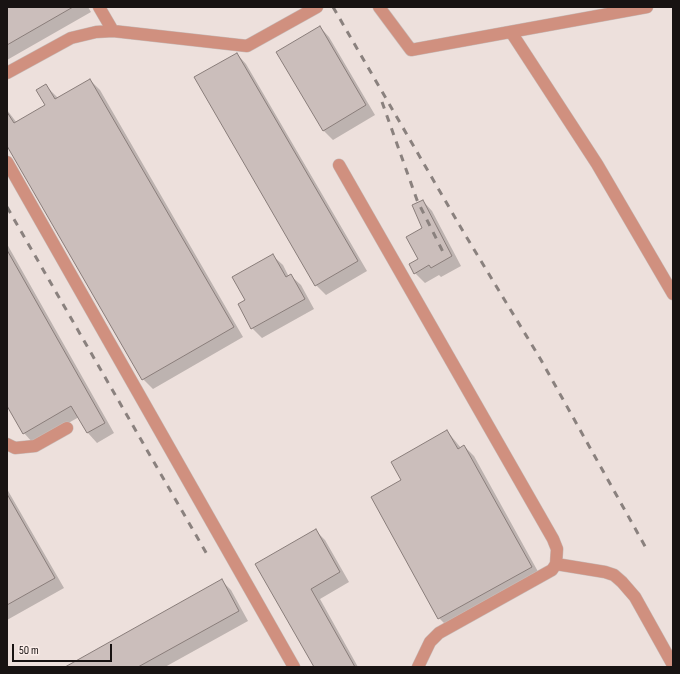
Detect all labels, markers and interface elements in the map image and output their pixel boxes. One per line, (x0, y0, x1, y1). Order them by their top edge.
scale bar (14, 636, 114, 662)
text: 50 m (19, 643, 39, 658)

